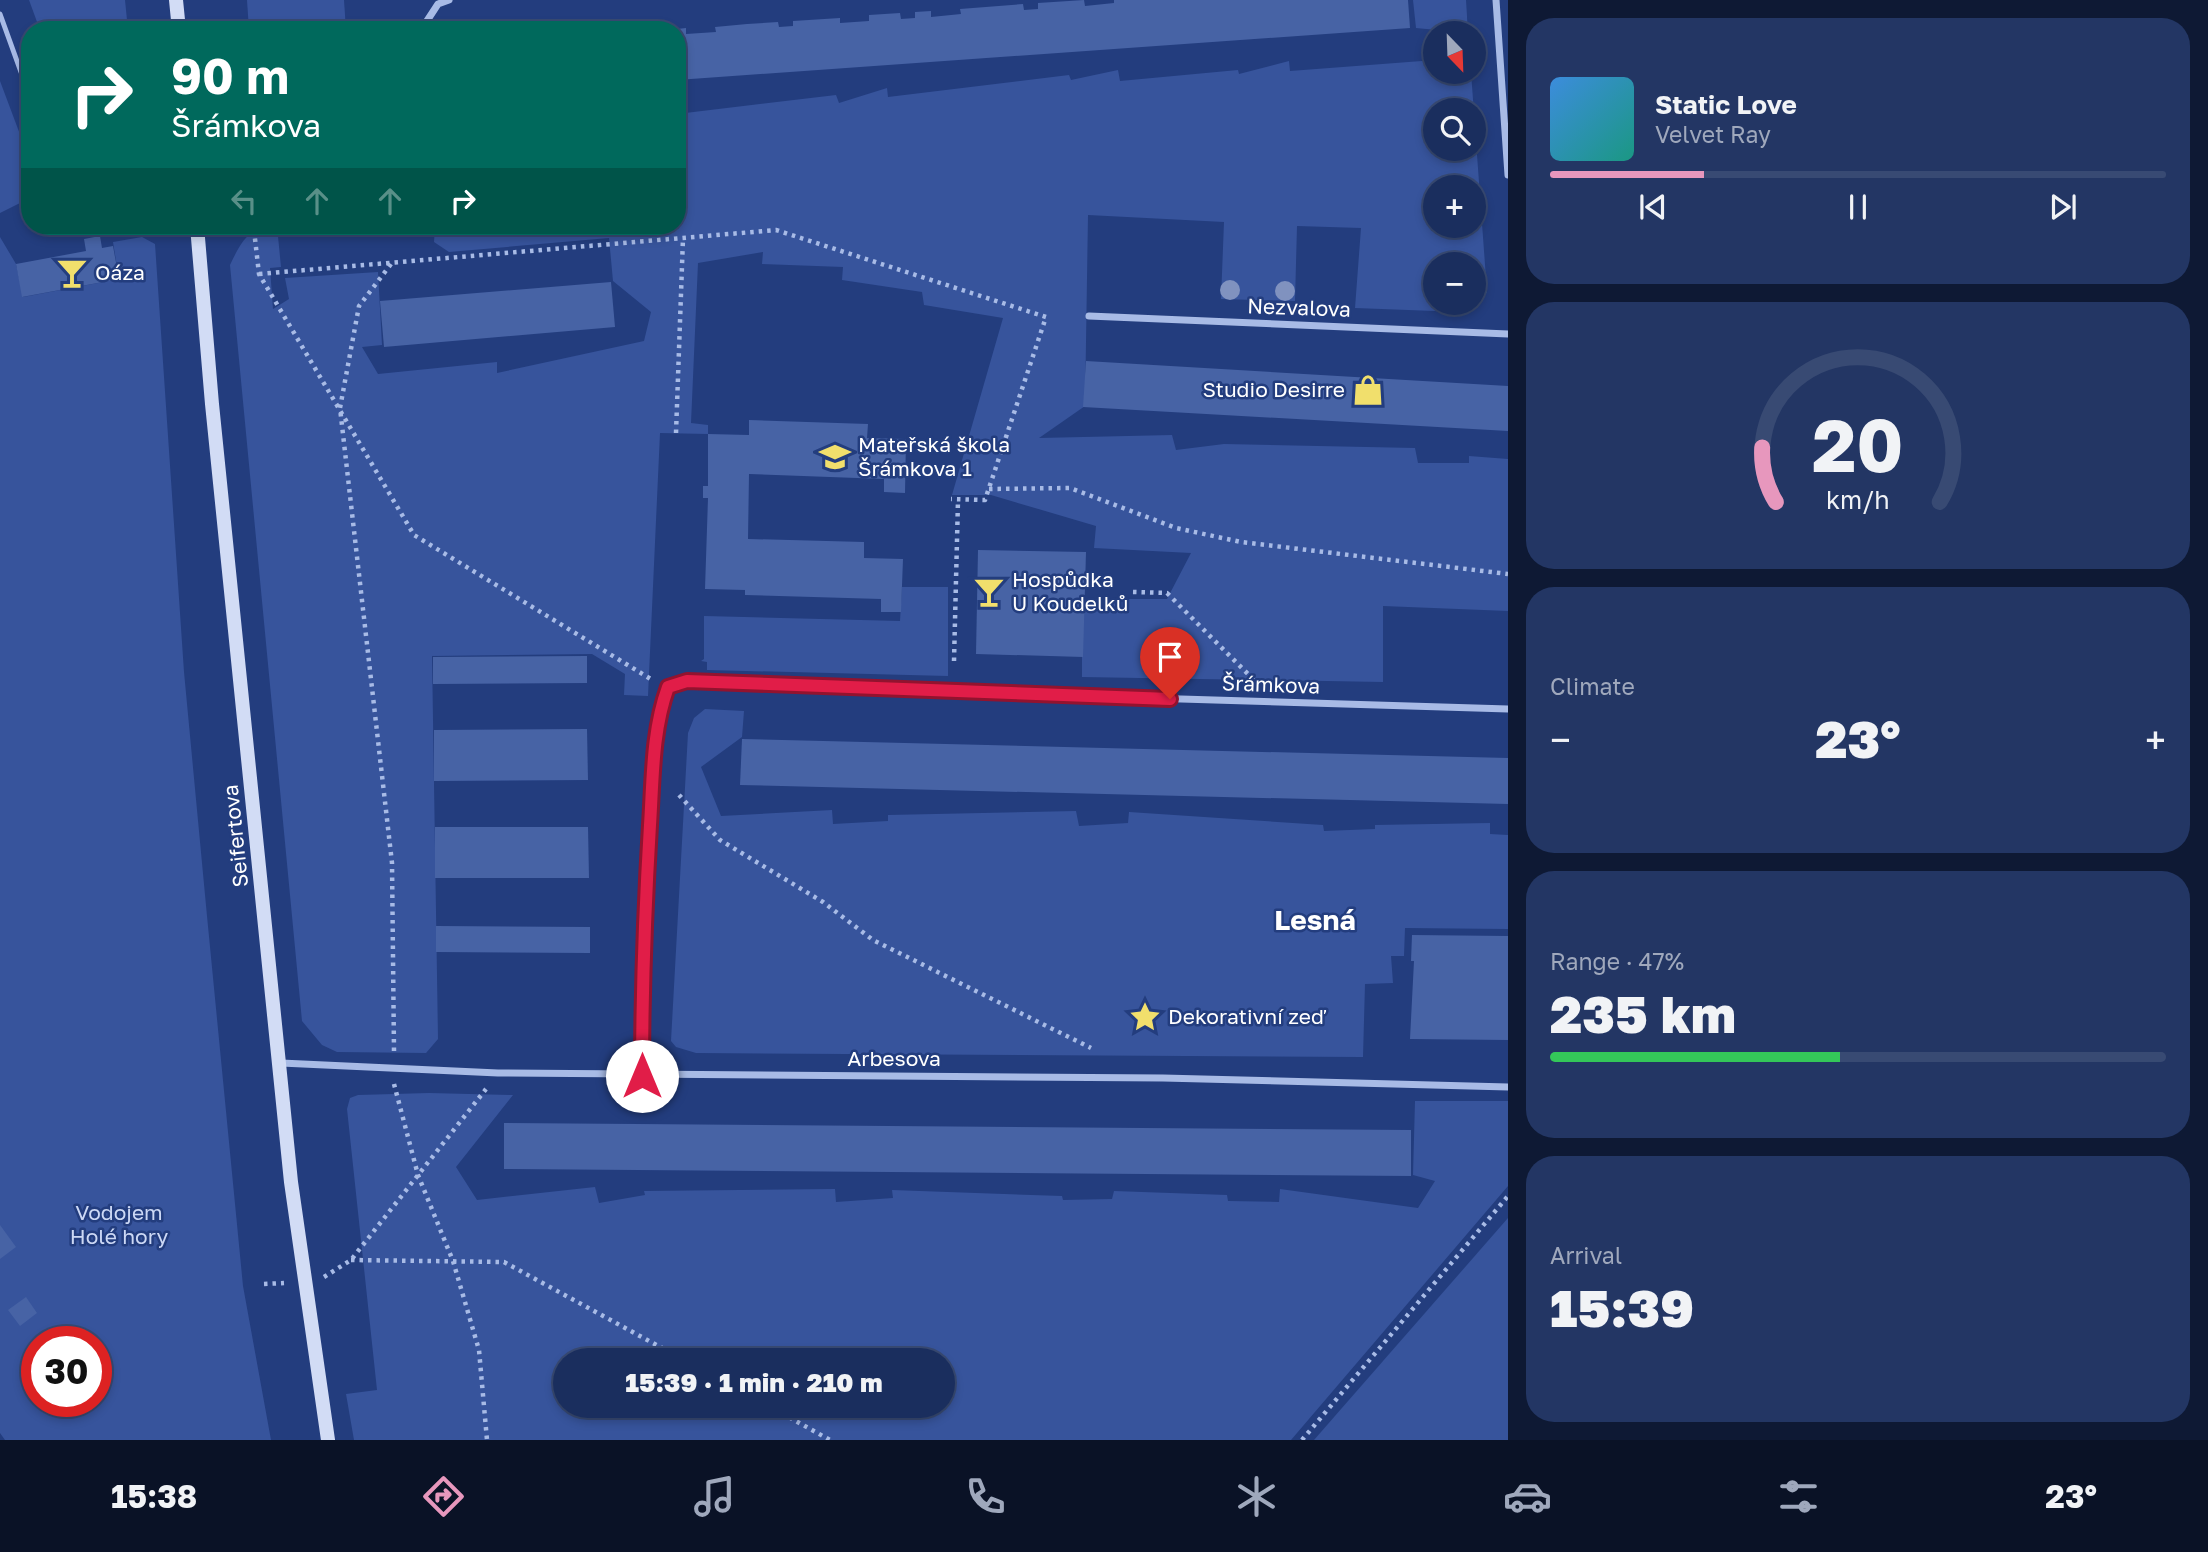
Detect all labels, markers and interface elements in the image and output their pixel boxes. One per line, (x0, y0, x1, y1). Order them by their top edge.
north arrow (1423, 21, 1486, 84)
map controls (1423, 21, 1486, 315)
text: 90 m (171, 46, 289, 105)
icon: right (56, 49, 147, 140)
text: Static Love (1655, 89, 1797, 120)
button: search (1423, 98, 1486, 161)
text: Šrámkova (171, 106, 321, 144)
text: Velvet Ray (1655, 120, 1771, 148)
button: + (1423, 175, 1486, 238)
icon: left (225, 182, 263, 220)
icon: ahead (298, 182, 336, 220)
icon: ahead (371, 182, 409, 220)
icon: right (444, 182, 482, 220)
icon: previous (1634, 188, 1672, 226)
icon: pause (1839, 188, 1877, 226)
icon: next (2044, 188, 2082, 226)
button: − (1423, 252, 1486, 315)
bar icon: Oáza (55, 256, 89, 290)
place label: Oáza (95, 259, 145, 285)
street label: Nezvalova (1247, 292, 1351, 322)
shop icon: Studio Desirre (1351, 373, 1385, 407)
place label: Studio Desirre (1202, 376, 1345, 402)
text: 20 (1812, 401, 1904, 488)
place label: Mateřská škola Šrámkova 1 (858, 431, 1010, 481)
school or university icon: Mateřská škola Šrámkova 1 (818, 440, 852, 474)
text: km/h (1826, 483, 1890, 514)
place label: Hospůdka U Koudelků (1012, 566, 1128, 616)
bar icon: Hospůdka U Koudelků (972, 575, 1006, 609)
pin (1140, 627, 1200, 699)
icon: arrive (1151, 638, 1189, 676)
street label: Šrámkova (1221, 669, 1321, 699)
text: Climate (1550, 672, 1635, 700)
text: 23° (1815, 707, 1901, 769)
text: − (1550, 717, 1571, 762)
text: + (2145, 717, 2166, 762)
street label: Seifertova (217, 783, 253, 889)
district label: Lesná (1274, 903, 1356, 936)
text: Range · 47% (1550, 947, 1684, 975)
text: 235 km (1550, 982, 1736, 1044)
place icon: Dekorativní zeď (1128, 1000, 1162, 1034)
place label: Dekorativní zeď (1168, 1003, 1327, 1029)
position arrow (605, 1039, 679, 1113)
street label: Arbesova (847, 1045, 941, 1071)
park label: Vodojem Holé hory (70, 1199, 169, 1249)
text: Arrival (1550, 1241, 1622, 1269)
text: 15:39 (1550, 1276, 1694, 1338)
speed limit sign: 30 (21, 1326, 112, 1417)
text: 15:39 · 1 min · 210 m (625, 1367, 883, 1398)
icon: directions (419, 1472, 468, 1521)
icon: music (690, 1472, 739, 1521)
icon: phone (961, 1472, 1010, 1521)
icon: climate (1232, 1472, 1281, 1521)
icon: car (1503, 1472, 1552, 1521)
icon: filters (1774, 1472, 1823, 1521)
text: 15:38 (111, 1477, 197, 1515)
text: 23° (2045, 1477, 2097, 1515)

